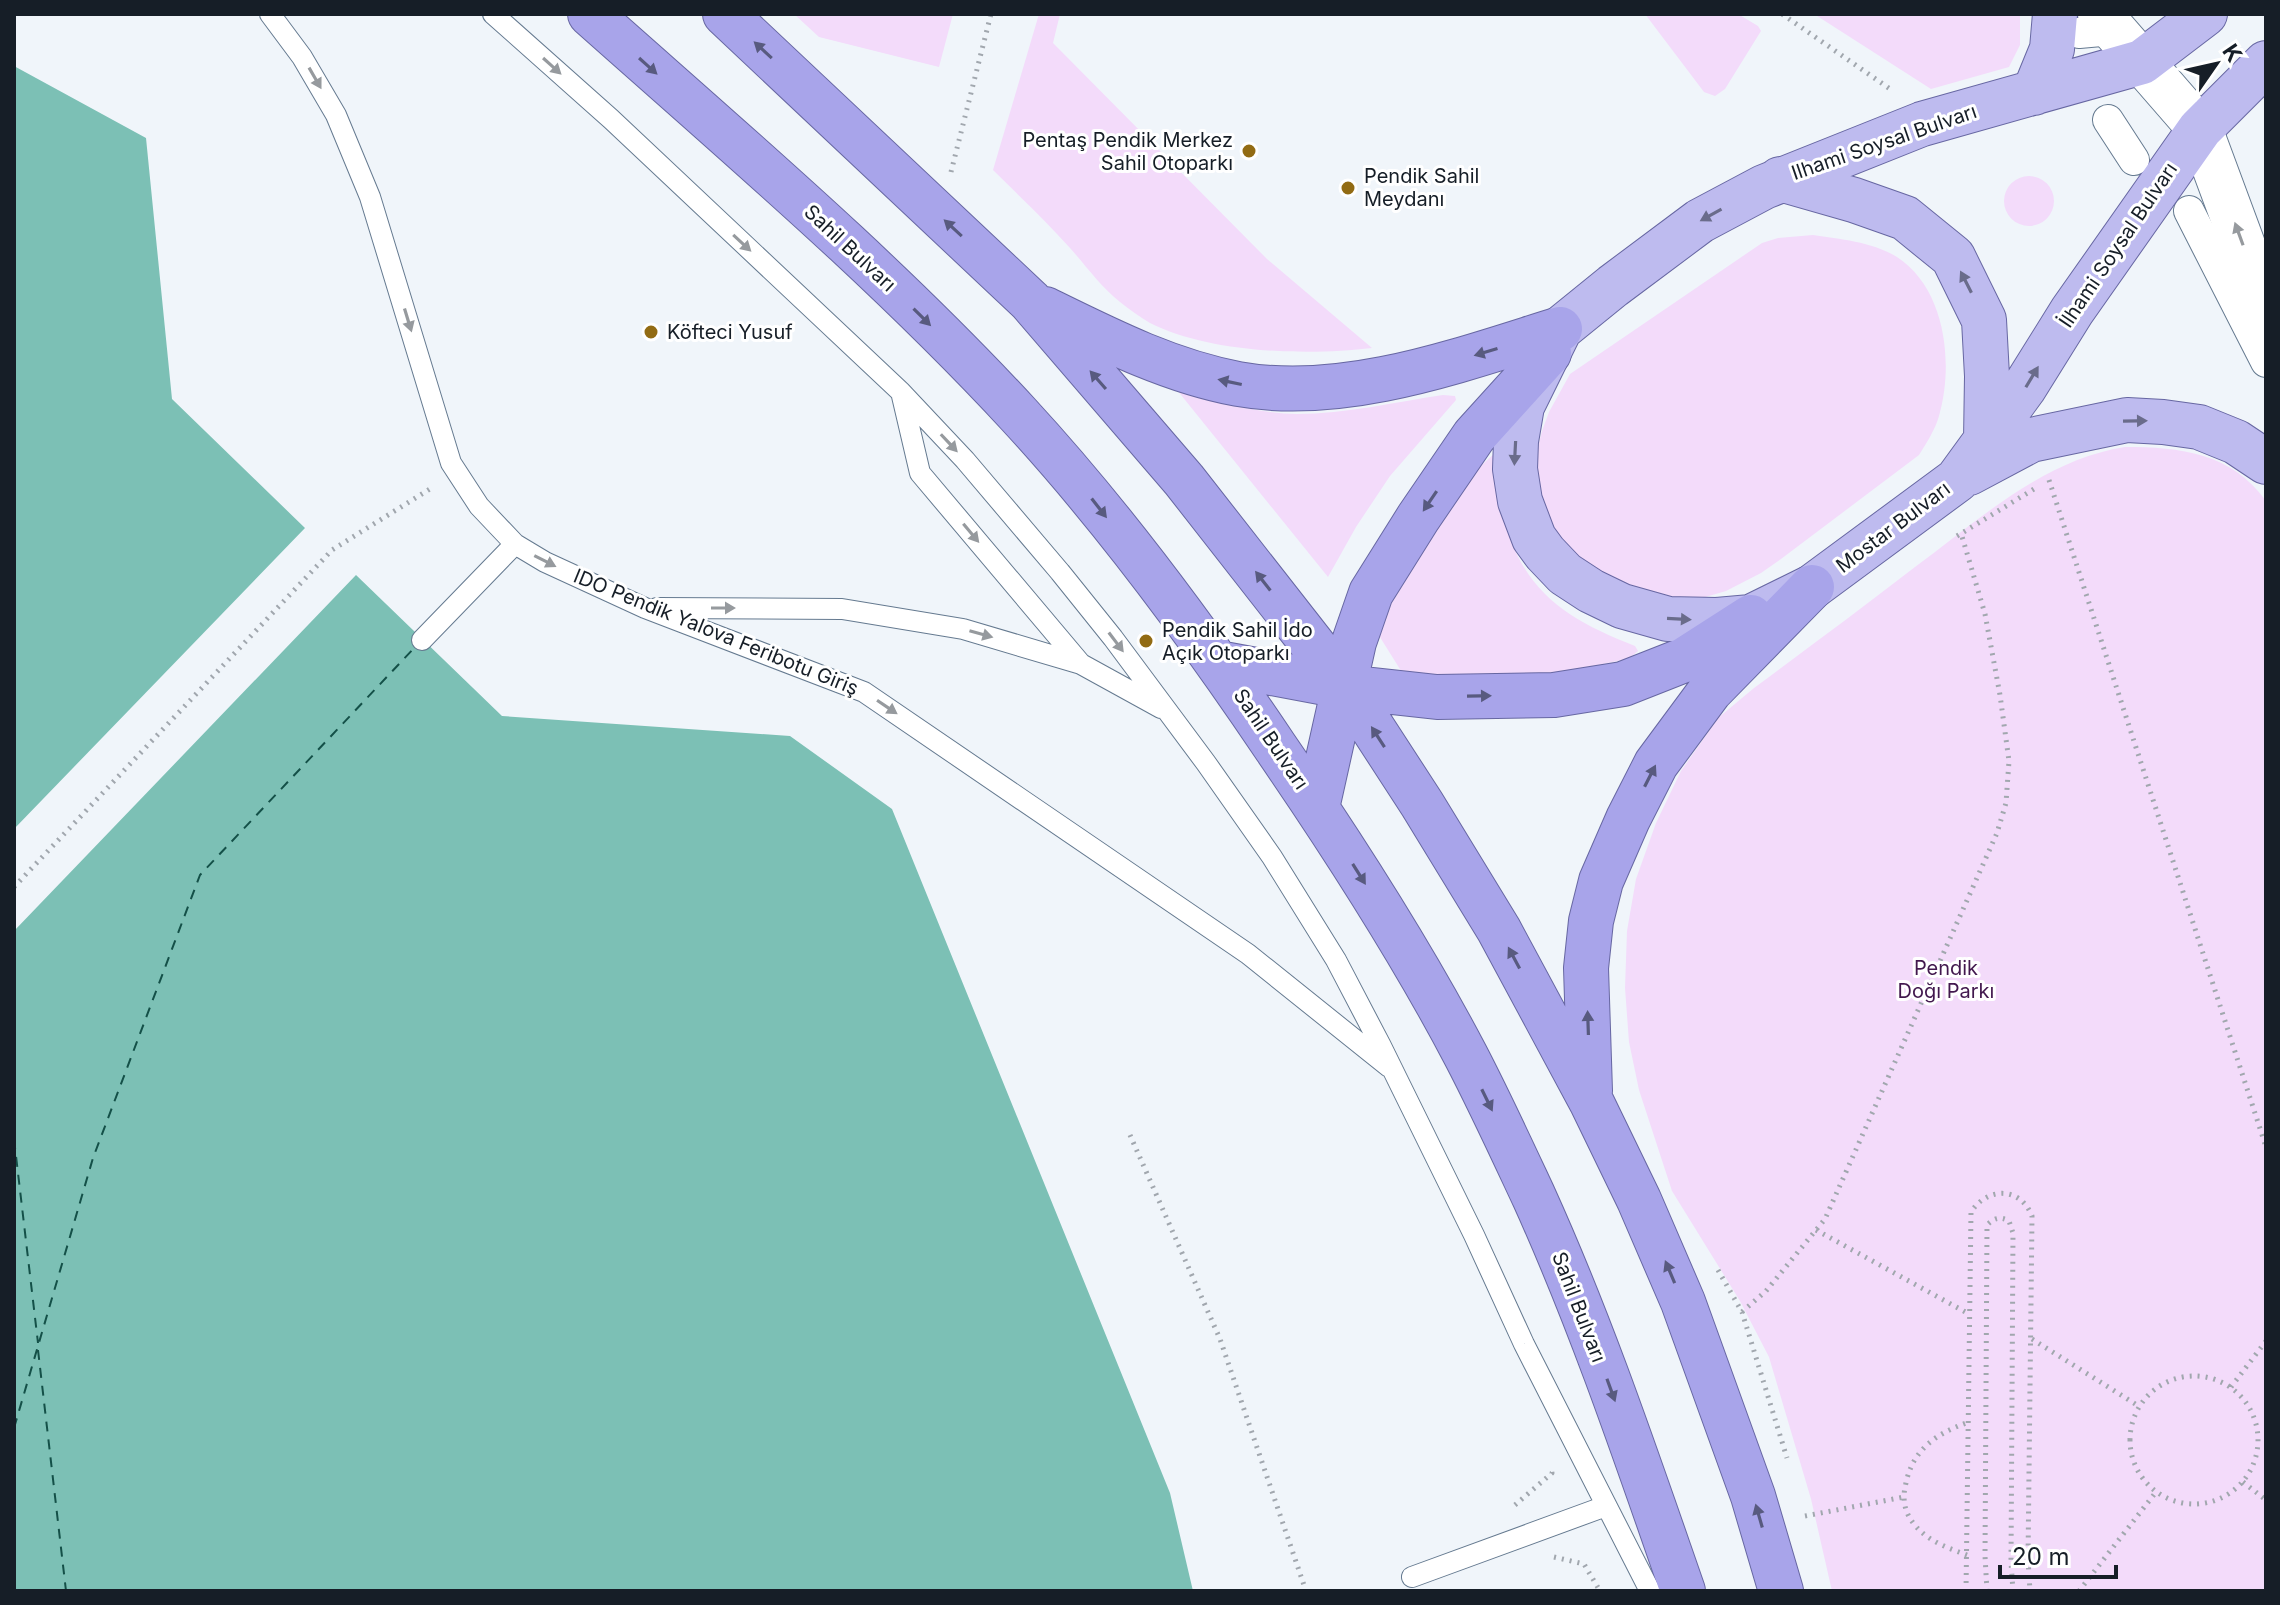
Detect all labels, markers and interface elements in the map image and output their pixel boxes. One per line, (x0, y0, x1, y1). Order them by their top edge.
north arrow (2176, 24, 2256, 104)
text: K (2217, 39, 2248, 67)
one-way arrow (754, 41, 773, 59)
one-way arrow (542, 56, 561, 74)
one-way arrow (639, 56, 658, 74)
one-way arrow (308, 67, 322, 89)
street label: Ilhami Soysal Bulvarı (1788, 99, 1980, 185)
place label: Pentaş Pendik Merkez Sahil Otoparkı (1022, 128, 1233, 175)
marker: Pentaş Pendik Merkez Sahil Otoparkı (1240, 142, 1258, 160)
street label: İlhami Soysal Bulvarı (2053, 157, 2182, 332)
place label: Pendik Sahil Meydanı (1364, 164, 1479, 211)
marker: Pendik Sahil Meydanı (1339, 179, 1357, 197)
street label: Sahil Bulvarı (799, 200, 901, 296)
one-way arrow (1700, 208, 1722, 222)
one-way arrow (944, 220, 963, 238)
one-way arrow (2232, 222, 2245, 246)
one-way arrow (733, 233, 752, 251)
one-way arrow (1959, 271, 1972, 294)
one-way arrow (912, 307, 931, 326)
one-way arrow (402, 308, 415, 332)
place label: Köfteci Yusuf (667, 320, 793, 344)
marker: Köfteci Yusuf (642, 323, 660, 341)
one-way arrow (1473, 346, 1497, 359)
one-way arrow (2024, 366, 2038, 388)
one-way arrow (1090, 371, 1107, 391)
one-way arrow (1218, 375, 1243, 388)
one-way arrow (2123, 415, 2148, 428)
one-way arrow (939, 433, 957, 452)
one-way arrow (1509, 441, 1522, 466)
street label: Mostar Bulvarı (1831, 476, 1955, 578)
one-way arrow (1423, 490, 1438, 511)
one-way arrow (1090, 498, 1107, 518)
one-way arrow (962, 523, 979, 543)
one-way arrow (534, 555, 557, 568)
street label: IDO Pendik Yalova Feribotu Giriş (570, 564, 862, 700)
one-way arrow (1256, 571, 1272, 591)
one-way arrow (711, 602, 736, 614)
one-way arrow (1667, 612, 1692, 625)
place label: Pendik Sahil İdo Açık Otoparkı (1162, 617, 1313, 665)
one-way arrow (968, 629, 993, 641)
one-way arrow (1108, 631, 1124, 653)
marker: Pendik Sahil İdo Açık Otoparkı (1137, 632, 1155, 650)
street label: Sahil Bulvarı (1229, 684, 1313, 794)
one-way arrow (1467, 690, 1492, 702)
one-way arrow (876, 699, 897, 714)
one-way arrow (1371, 726, 1385, 748)
one-way arrow (1644, 764, 1657, 787)
one-way arrow (1351, 863, 1365, 885)
one-way arrow (1507, 947, 1521, 970)
park label: Pendik Doğı Parkı (1898, 956, 1994, 1003)
one-way arrow (1581, 1010, 1594, 1035)
one-way arrow (1480, 1088, 1494, 1111)
street label: Sahil Bulvarı (1547, 1248, 1611, 1366)
one-way arrow (1663, 1260, 1677, 1284)
one-way arrow (1605, 1378, 1618, 1402)
one-way arrow (1752, 1504, 1765, 1528)
scale bar (2000, 1529, 2116, 1579)
text: 20 m (2012, 1542, 2070, 1571)

